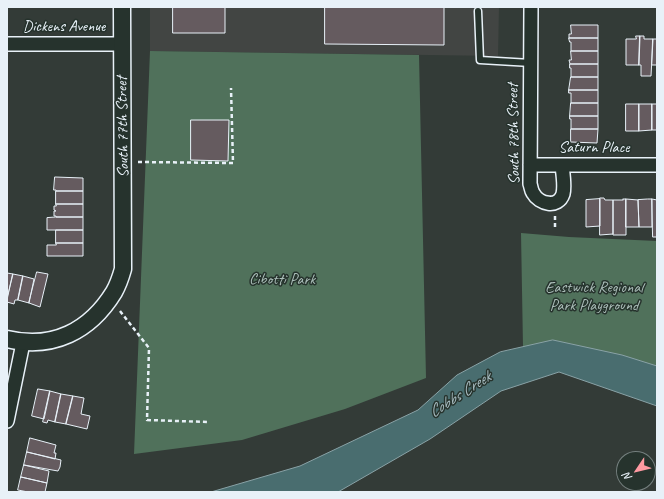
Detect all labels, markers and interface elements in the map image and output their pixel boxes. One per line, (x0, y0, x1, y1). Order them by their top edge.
street label: Dickens Avenue (23, 17, 105, 37)
street label: South 77th Street (113, 76, 133, 178)
street label: South 78th Street (504, 83, 524, 185)
street label: Saturn Place (559, 138, 629, 158)
park label: Cibotti Park (249, 270, 315, 290)
park label: Eastwick Regional Park Playground (545, 278, 643, 316)
water label: Cobbs Creek (425, 367, 495, 423)
north arrow (616, 451, 656, 491)
text: N (619, 471, 635, 484)

